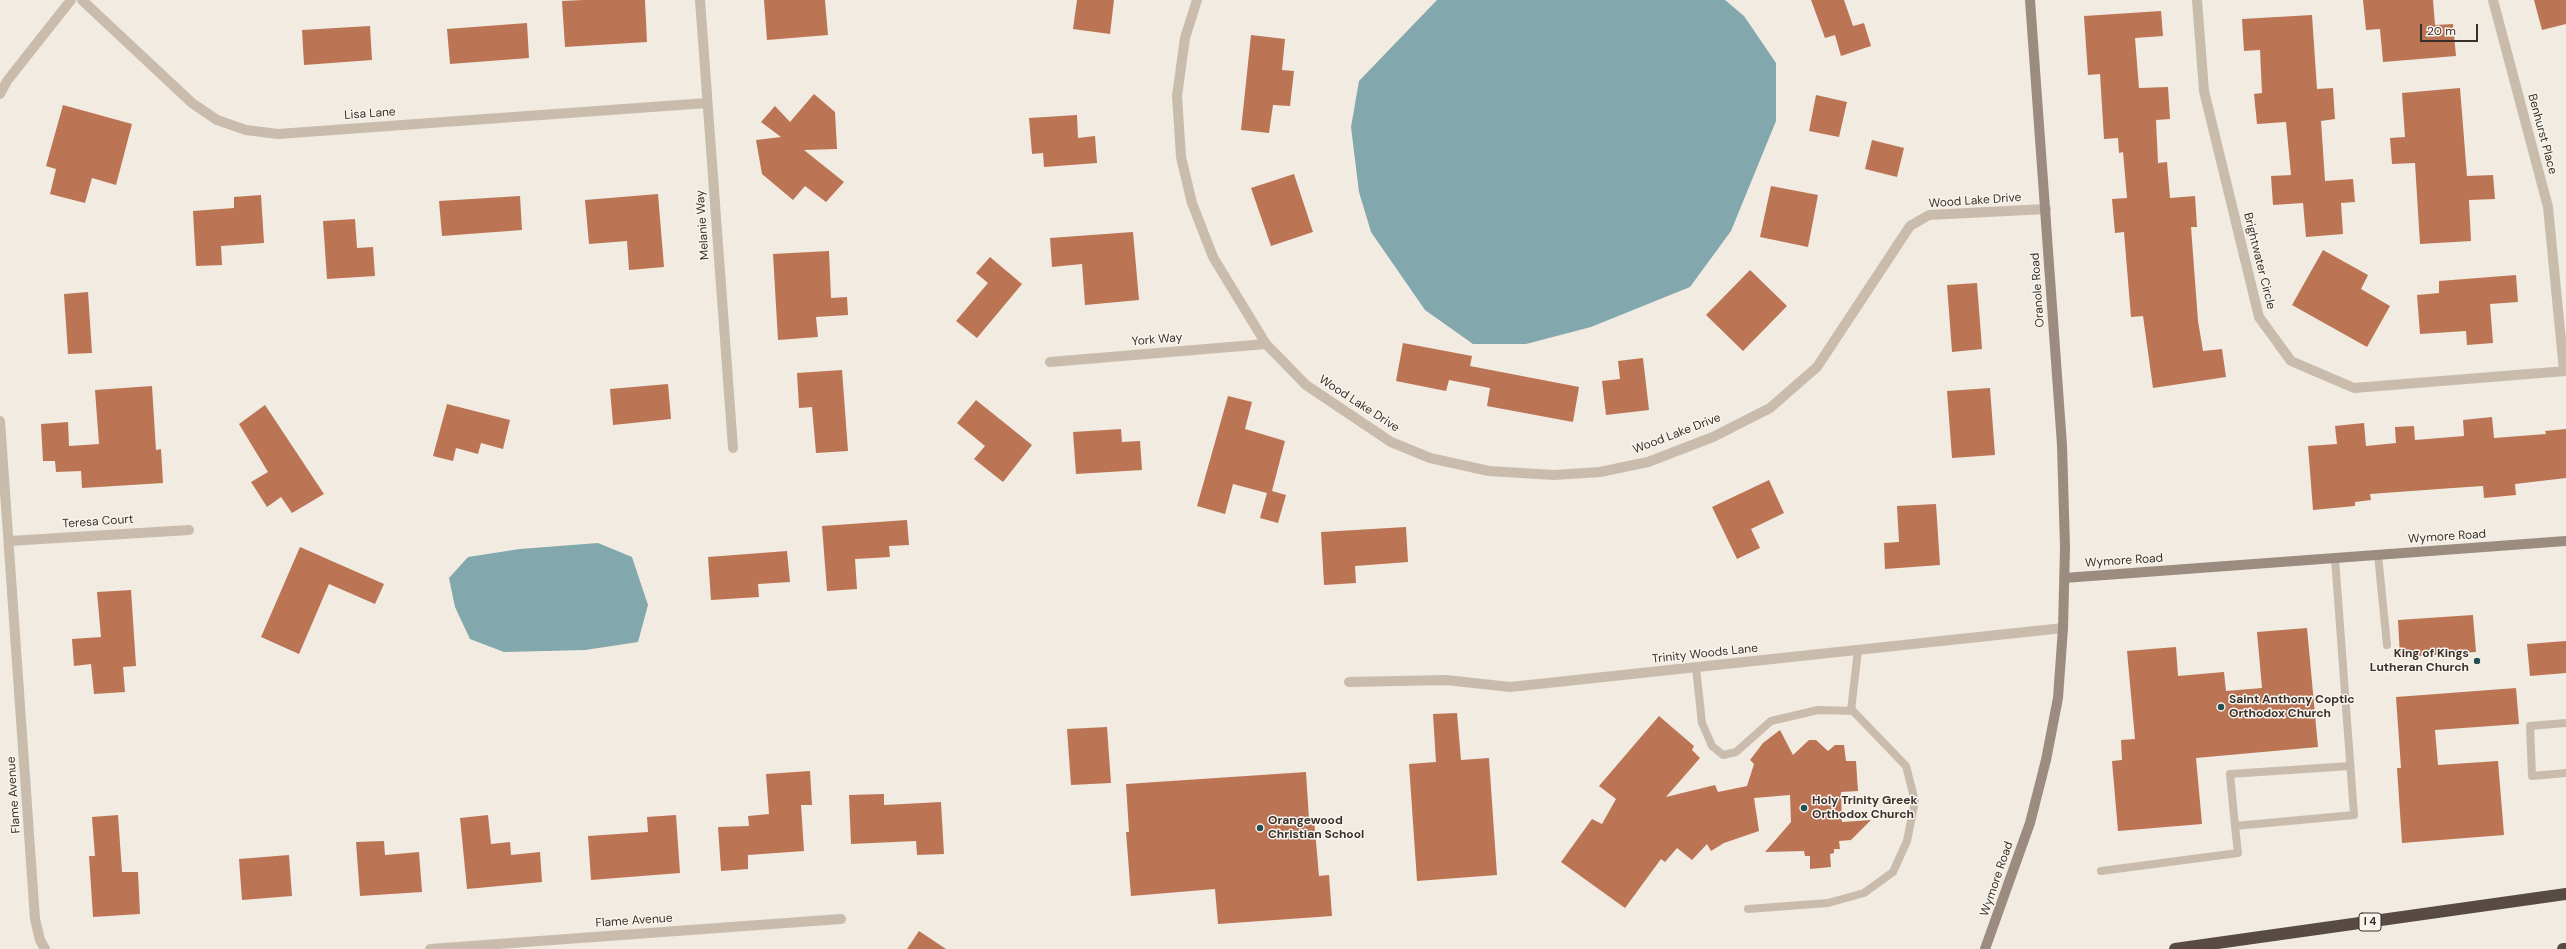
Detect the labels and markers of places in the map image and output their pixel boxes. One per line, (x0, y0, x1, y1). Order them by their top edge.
place label: King of Kings Lutheran Church (2370, 647, 2469, 675)
marker: King of Kings Lutheran Church (2472, 656, 2482, 666)
place label: Saint Anthony Coptic Orthodox Church (2229, 693, 2355, 721)
marker: Saint Anthony Coptic Orthodox Church (2216, 702, 2226, 712)
place label: Holy Trinity Greek Orthodox Church (1812, 794, 1917, 822)
marker: Holy Trinity Greek Orthodox Church (1799, 803, 1809, 813)
place label: Orangewood Christian School (1268, 814, 1364, 842)
marker: Orangewood Christian School (1255, 823, 1265, 833)

